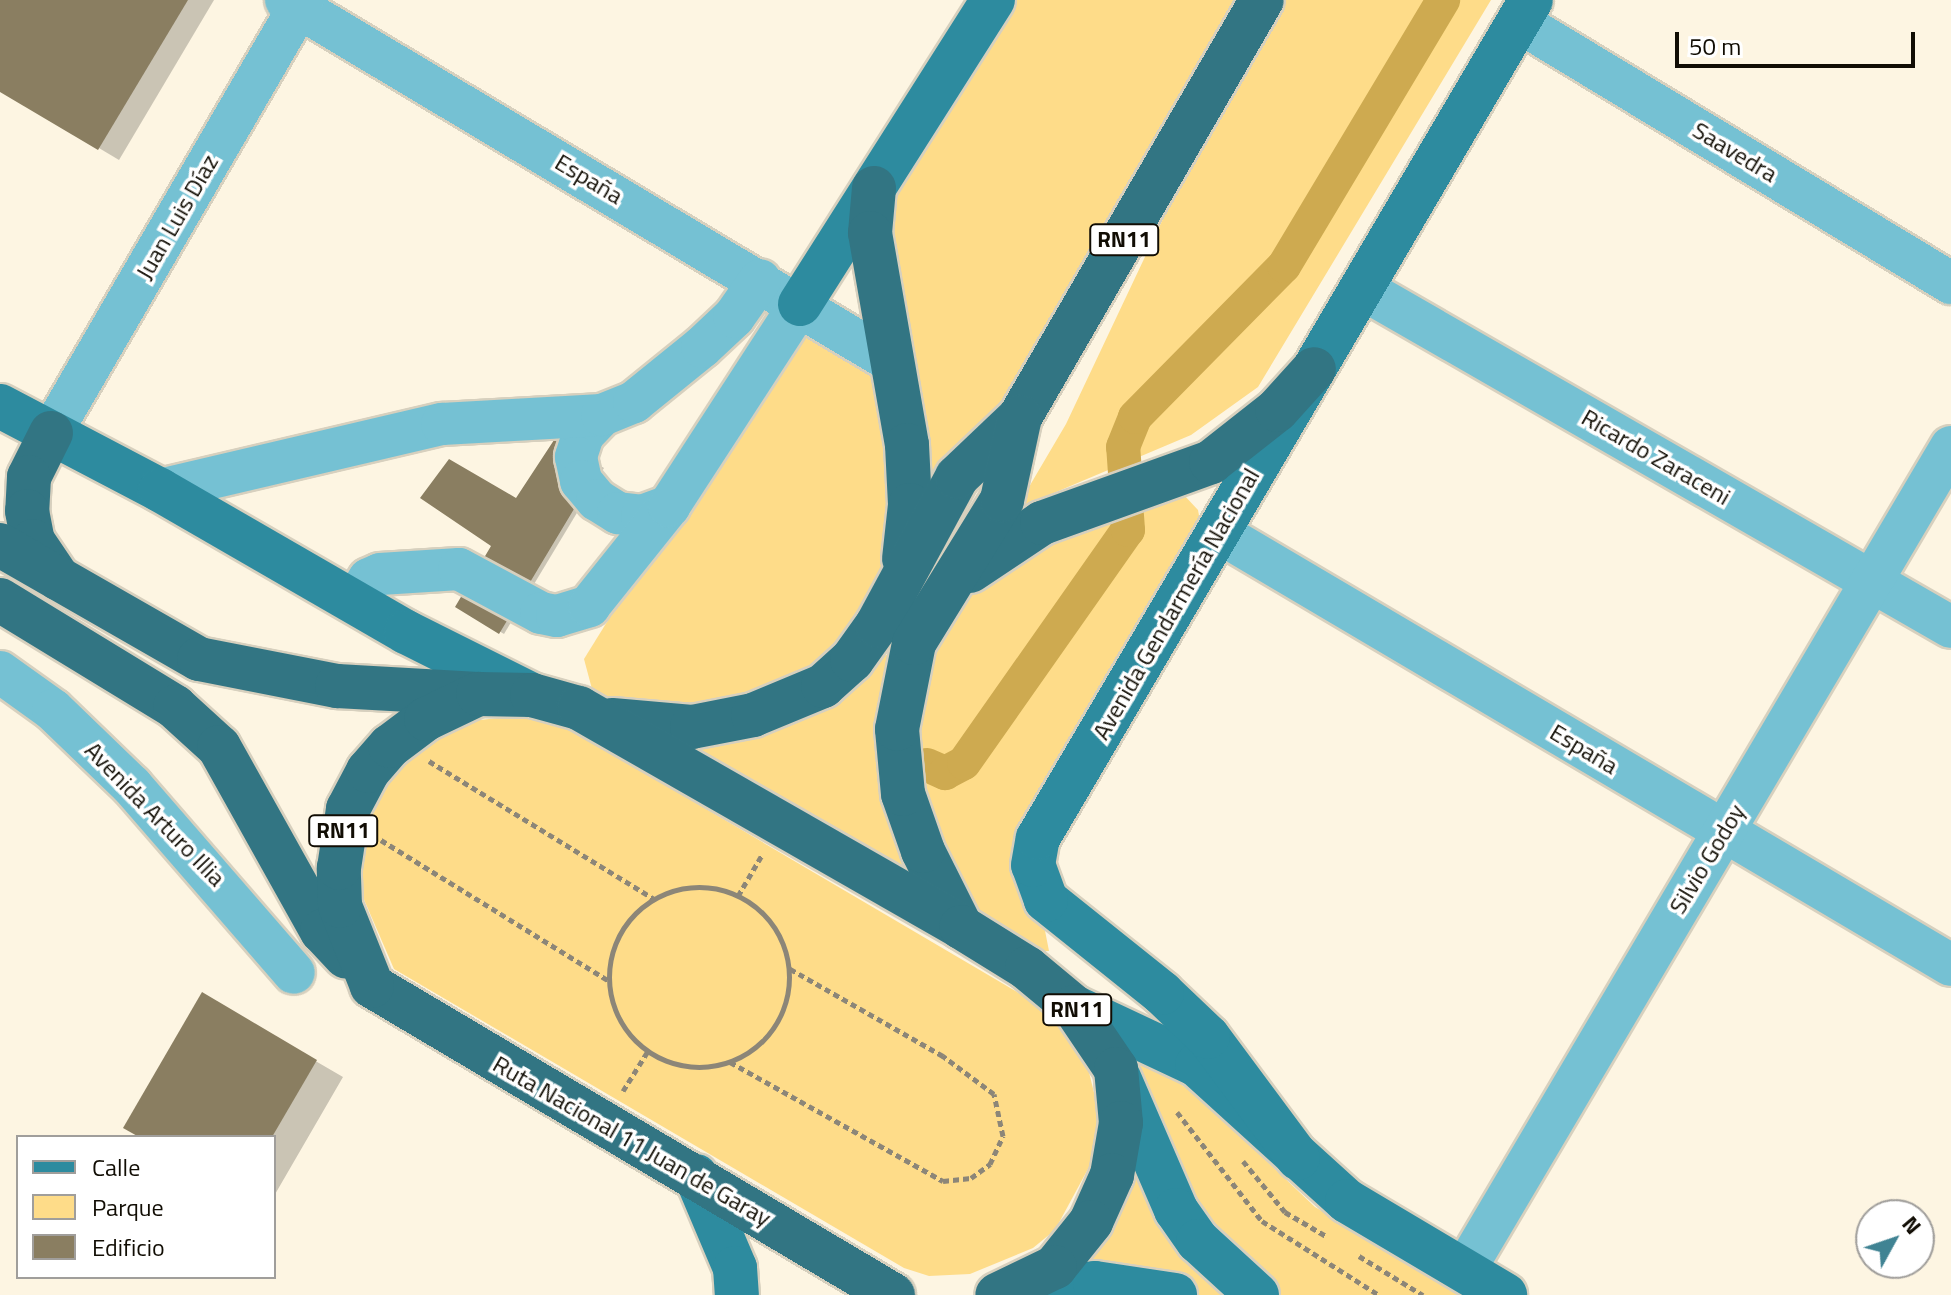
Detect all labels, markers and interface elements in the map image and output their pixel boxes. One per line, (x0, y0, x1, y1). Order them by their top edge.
scale bar (1679, 16, 1919, 66)
text: 50 m (1689, 28, 1741, 64)
street label: Saavedra (1688, 116, 1782, 188)
street label: España (550, 148, 628, 210)
street label: Juan Luis Díaz (130, 149, 224, 285)
road number: RN11 (1088, 222, 1160, 258)
street label: Ricardo Zaraceni (1577, 403, 1735, 511)
street label: Avenida Gendarmería Nacional (1086, 463, 1266, 745)
street label: España (1545, 718, 1623, 780)
street label: Avenida Arturo Illia (79, 736, 231, 892)
street label: Silvio Godoy (1663, 799, 1751, 919)
road number: RN11 (307, 813, 379, 849)
road number: RN11 (1041, 992, 1113, 1028)
street label: Ruta Nacional 11 Juan de Garay (488, 1049, 776, 1233)
legend (16, 1135, 276, 1279)
text: Calle (92, 1149, 140, 1185)
text: Parque (92, 1189, 164, 1225)
north arrow (1855, 1199, 1935, 1279)
text: N (1894, 1208, 1930, 1242)
text: Edificio (92, 1229, 165, 1265)

